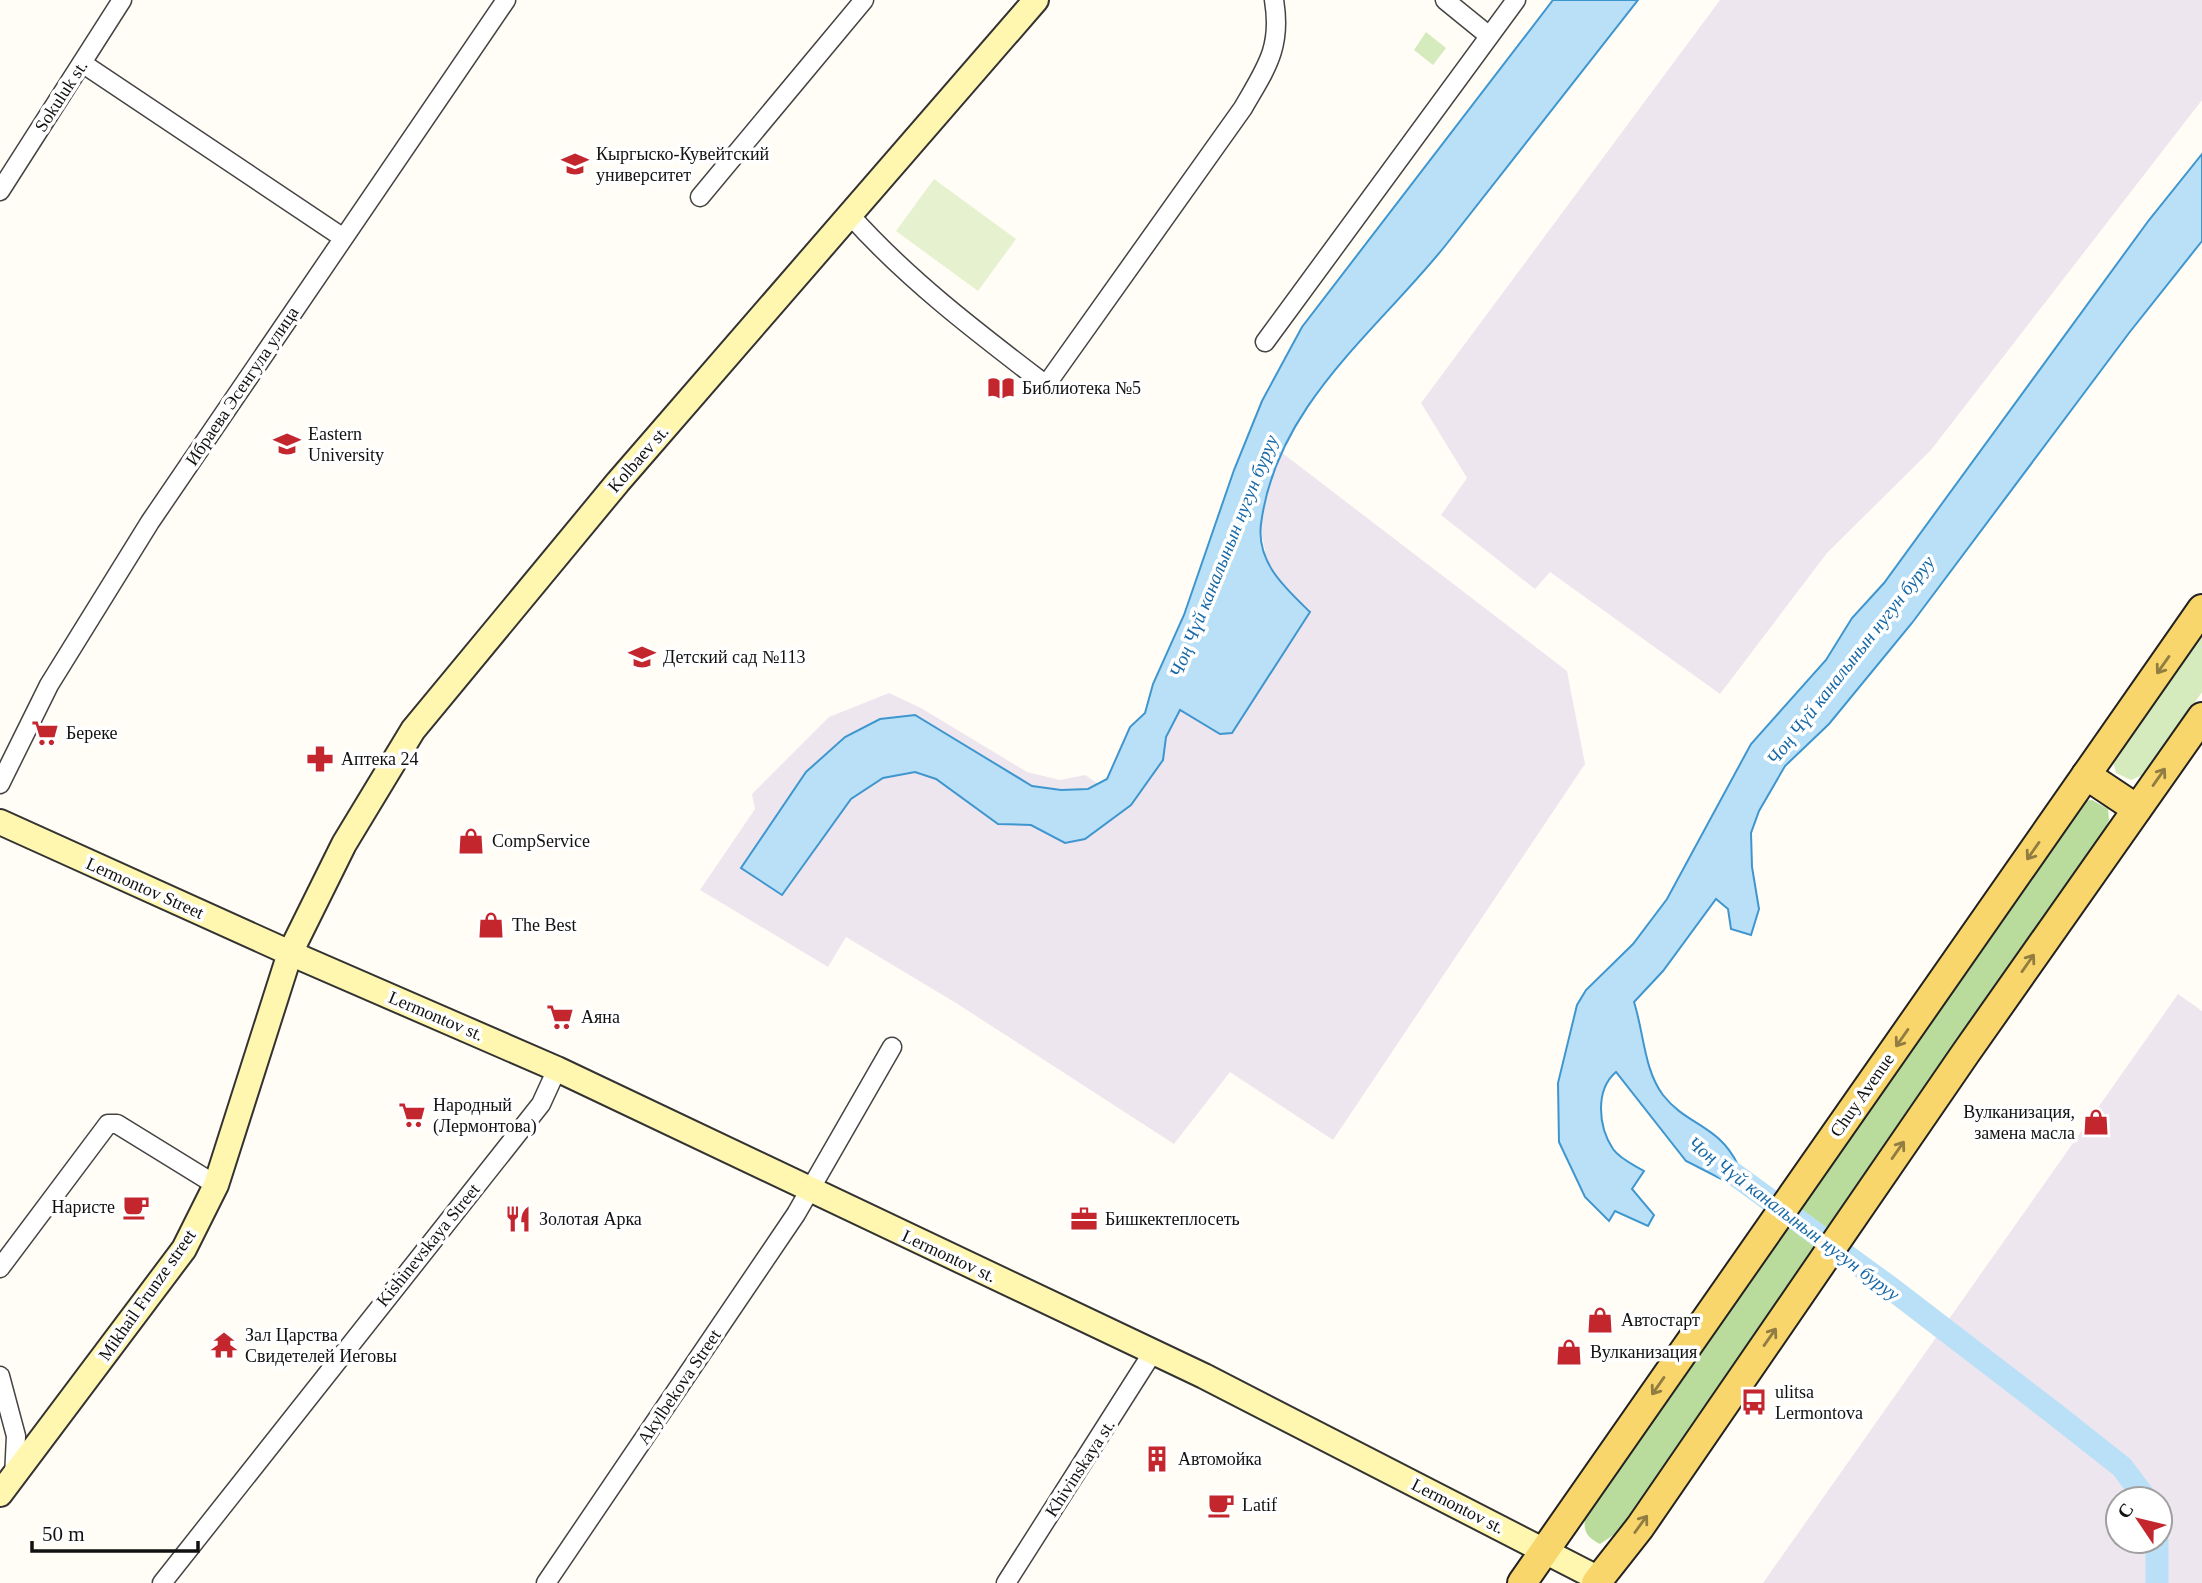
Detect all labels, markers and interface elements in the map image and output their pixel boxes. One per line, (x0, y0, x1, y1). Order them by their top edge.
street label: Sokuluk st. (31, 57, 91, 135)
place label: Кыргыско-Кувейтский университет (596, 144, 770, 185)
school or university icon: Кыргыско-Кувейтский университет (560, 149, 590, 179)
street label: Ибраева Эсенгула улица (181, 303, 303, 469)
library icon: Библиотека №5 (986, 373, 1016, 403)
place label: Библиотека №5 (1022, 378, 1141, 398)
street label: Kolbaev st. (604, 422, 672, 496)
place label: Eastern University (308, 424, 384, 465)
school or university icon: Eastern University (272, 429, 302, 459)
water label: Чоң Чүй каналынын нугун буруу (1165, 431, 1282, 680)
water label: Чоң Чүй каналынын нугун буруу (1762, 551, 1939, 769)
school or university icon: Детский сад №113 (627, 642, 657, 672)
place label: Детский сад №113 (663, 647, 805, 667)
one-way arrow (2156, 655, 2170, 674)
supermarket icon: Береке (30, 718, 60, 748)
place label: Береке (66, 723, 118, 743)
pharmacy icon: Аптека 24 (305, 744, 335, 774)
place label: Аптека 24 (341, 749, 418, 769)
one-way arrow (2152, 768, 2166, 787)
shop icon: CompService (456, 826, 486, 856)
place label: CompService (492, 831, 590, 851)
one-way arrow (2026, 841, 2040, 860)
street label: Lermontov Street (83, 853, 207, 923)
shop icon: The Best (476, 910, 506, 940)
place label: The Best (512, 915, 577, 935)
one-way arrow (2021, 954, 2035, 973)
street label: Lermontov st. (386, 987, 486, 1045)
supermarket icon: Аяна (545, 1002, 575, 1032)
place label: Аяна (581, 1007, 620, 1027)
one-way arrow (1895, 1028, 1909, 1047)
street label: Chuy Avenue (1826, 1049, 1898, 1141)
place label: Народный (Лермонтова) (433, 1095, 537, 1137)
supermarket icon: Народный (Лермонтова) (397, 1100, 427, 1130)
place label: Вулканизация, замена масла (1963, 1102, 2075, 1143)
shop icon: Вулканизация, замена масла (2081, 1107, 2111, 1137)
water label: Чоң Чүй каналынын нугун буруу (1684, 1132, 1904, 1305)
one-way arrow (1891, 1141, 1905, 1160)
street label: Kishinevskaya Street (372, 1179, 484, 1311)
cafe icon: Наристе (121, 1192, 151, 1222)
place label: Наристе (52, 1197, 115, 1217)
restaurant icon: Золотая Арка (503, 1204, 533, 1234)
office icon: Бишкектеплосеть (1069, 1204, 1099, 1234)
place label: Золотая Арка (539, 1209, 642, 1229)
place label: Бишкектеплосеть (1105, 1209, 1240, 1229)
street label: Mikhail Frunze street (94, 1226, 200, 1364)
street label: Lermontov st. (899, 1226, 999, 1286)
shop icon: Автостарт (1585, 1305, 1615, 1335)
place label: Автостарт (1621, 1310, 1700, 1330)
place label: Зал Царства Свидетелей Иеговы (245, 1325, 397, 1366)
street label: Akylbekova Street (633, 1326, 725, 1448)
one-way arrow (1763, 1328, 1777, 1347)
temple icon: Зал Царства Свидетелей Иеговы (209, 1330, 239, 1360)
shop icon: Вулканизация (1554, 1337, 1584, 1367)
place label: Вулканизация (1590, 1342, 1697, 1362)
one-way arrow (1651, 1376, 1665, 1395)
place label: ulitsa Lermontova (1775, 1382, 1863, 1423)
bus stop icon: ulitsa Lermontova (1739, 1387, 1769, 1417)
street label: Khivinskaya st. (1041, 1416, 1119, 1520)
building icon: Автомойка (1142, 1444, 1172, 1474)
place label: Автомойка (1178, 1449, 1262, 1469)
street label: Lermontov st. (1408, 1474, 1508, 1538)
north arrow (2104, 1485, 2174, 1555)
cafe icon: Latif (1206, 1490, 1236, 1520)
place label: Latif (1242, 1495, 1277, 1515)
text: С (2113, 1499, 2138, 1522)
scale bar (32, 1510, 198, 1554)
one-way arrow (1634, 1515, 1648, 1534)
text: 50 m (42, 1522, 85, 1546)

